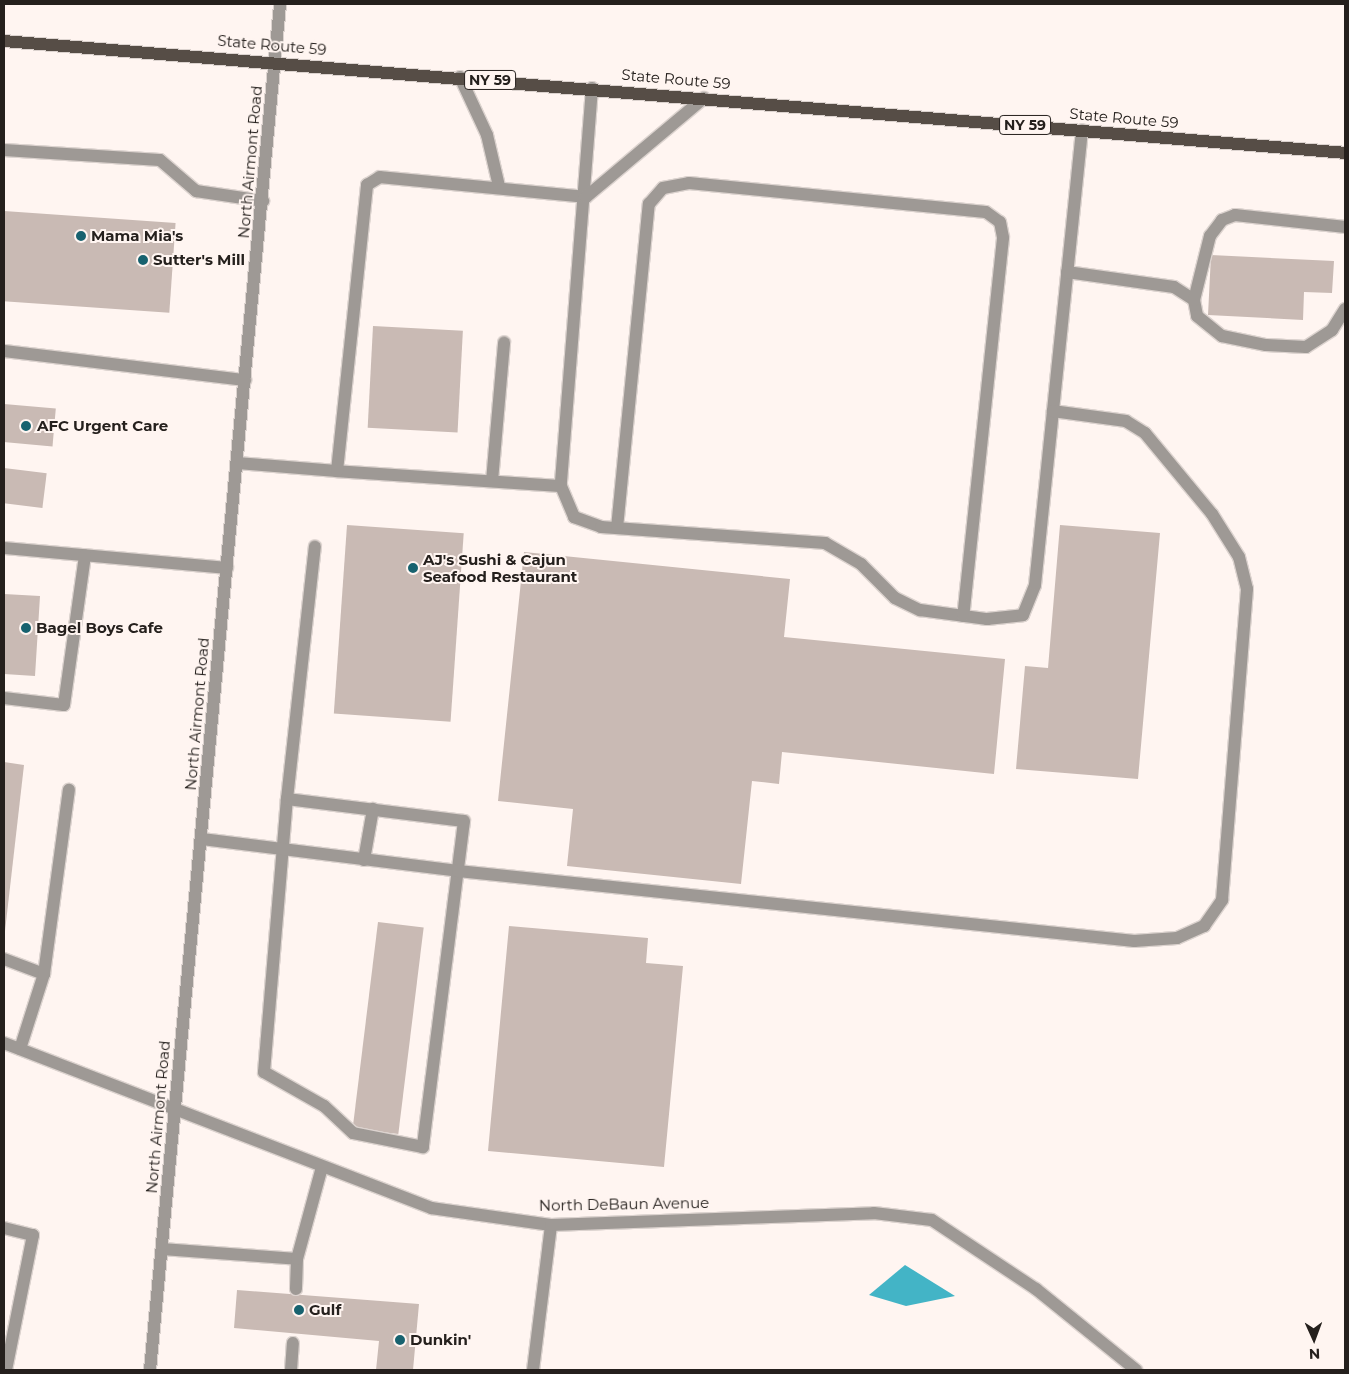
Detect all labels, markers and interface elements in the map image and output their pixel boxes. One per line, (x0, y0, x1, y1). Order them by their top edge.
street label: State Route 59 (217, 31, 327, 59)
street label: State Route 59 (621, 65, 731, 93)
road number: NY 59 (464, 68, 516, 92)
street label: North Airmont Road (234, 85, 266, 239)
street label: State Route 59 (1069, 104, 1179, 132)
road number: NY 59 (999, 114, 1051, 136)
place label: Mama Mia's (91, 227, 183, 245)
marker: Mama Mia's (75, 230, 87, 242)
place label: Sutter's Mill (153, 251, 245, 269)
marker: Sutter's Mill (137, 254, 149, 266)
place label: AFC Urgent Care (37, 417, 168, 435)
marker: AFC Urgent Care (19, 419, 33, 433)
place label: AJ's Sushi & Cajun Seafood Restaurant (423, 550, 577, 585)
marker: AJ's Sushi & Cajun Seafood Restaurant (407, 562, 419, 574)
place label: Bagel Boys Cafe (36, 619, 163, 637)
marker: Bagel Boys Cafe (20, 622, 32, 634)
street label: North Airmont Road (181, 637, 213, 791)
street label: North Airmont Road (142, 1040, 174, 1194)
street label: North DeBaun Avenue (539, 1194, 709, 1214)
place label: Gulf (309, 1301, 341, 1319)
marker: Gulf (293, 1304, 305, 1316)
north arrow (1289, 1314, 1339, 1364)
place label: Dunkin' (410, 1331, 471, 1349)
marker: Dunkin' (394, 1334, 406, 1346)
text: N (1309, 1345, 1320, 1363)

